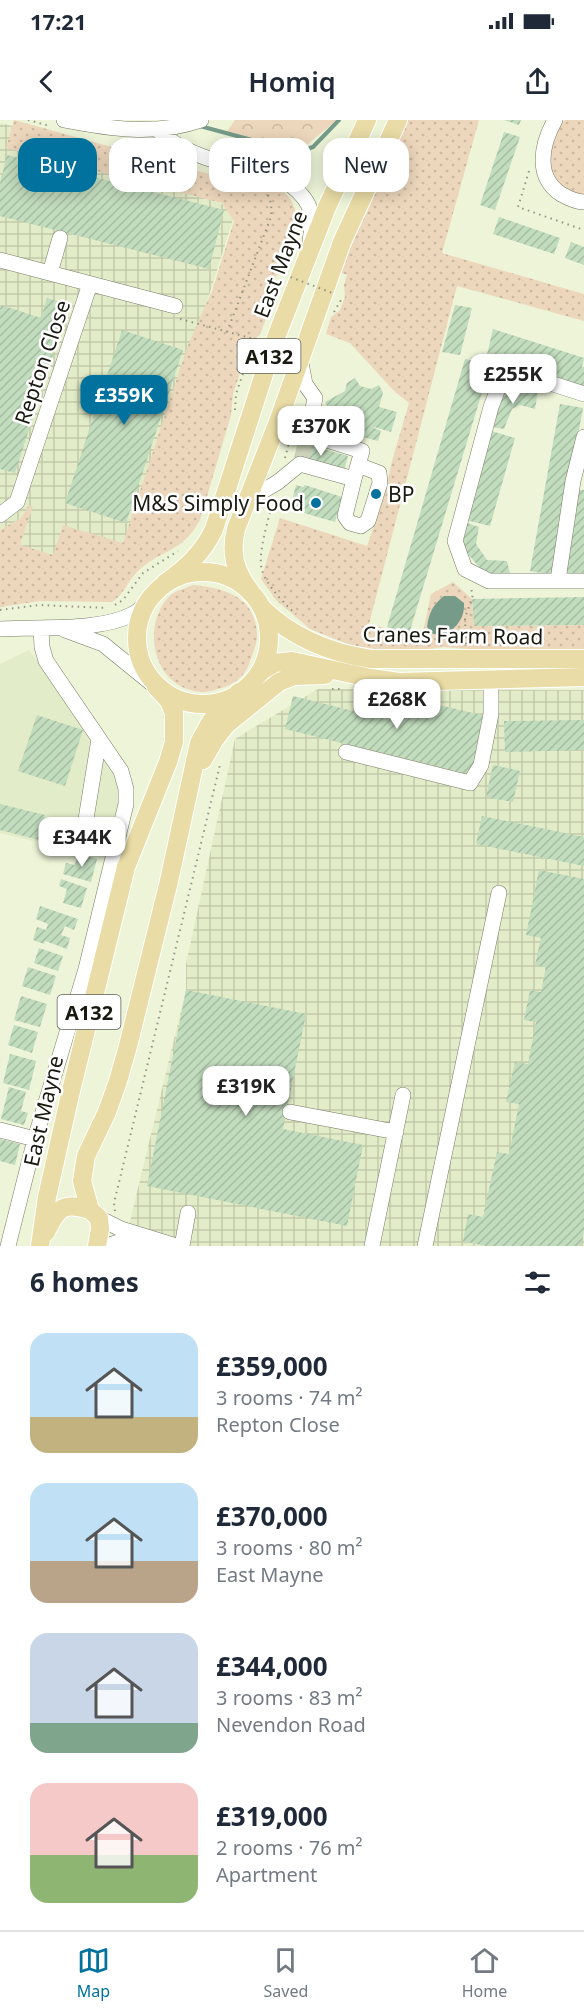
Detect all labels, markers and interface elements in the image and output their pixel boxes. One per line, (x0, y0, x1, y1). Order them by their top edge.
text: 17:21 (30, 6, 87, 36)
text: Homiq (248, 63, 336, 100)
icon: back (30, 65, 63, 98)
icon: share (521, 65, 554, 98)
chip: Buy (18, 138, 97, 192)
chip: Rent (109, 138, 197, 192)
chip: Filters (209, 138, 311, 192)
chip: New (323, 138, 409, 192)
street label: East Mayne (247, 206, 313, 322)
street label: Repton Close (8, 296, 76, 428)
road number: A132 (238, 339, 300, 373)
pin: £255K (471, 354, 555, 405)
text: £255K (483, 360, 543, 387)
pin: £359K (82, 375, 166, 426)
text: £359K (94, 381, 154, 408)
pin: £370K (279, 406, 363, 457)
text: £370K (291, 412, 351, 439)
place label: BP (388, 480, 414, 508)
marker: BP (369, 487, 383, 501)
place label: M&S Simply Food (132, 489, 304, 517)
marker: M&S Simply Food (309, 496, 323, 510)
street label: Cranes Farm Road (362, 619, 544, 651)
pin: £268K (355, 679, 439, 730)
text: £268K (367, 685, 427, 712)
pin: £344K (40, 817, 124, 868)
text: £344K (52, 823, 112, 850)
road number: A132 (58, 995, 121, 1029)
street label: East Mayne (17, 1053, 69, 1169)
pin: £319K (204, 1066, 288, 1117)
text: £319K (216, 1072, 276, 1099)
text: 6 homes (30, 1264, 139, 1300)
icon: filters (521, 1266, 554, 1299)
text: £359,000 (216, 1348, 328, 1384)
icon: home (78, 1357, 150, 1429)
text: 3 rooms · 74 m² (216, 1384, 363, 1411)
text: Repton Close (216, 1411, 340, 1438)
text: £370,000 (216, 1498, 328, 1534)
icon: home (78, 1507, 150, 1579)
text: 3 rooms · 80 m² (216, 1534, 363, 1561)
text: East Mayne (216, 1561, 324, 1588)
text: £344,000 (216, 1648, 328, 1684)
icon: home (78, 1657, 150, 1729)
text: 3 rooms · 83 m² (216, 1684, 363, 1711)
text: Nevendon Road (216, 1711, 366, 1738)
text: £319,000 (216, 1798, 328, 1834)
icon: home (78, 1807, 150, 1879)
text: 2 rooms · 76 m² (216, 1834, 363, 1861)
text: Apartment (216, 1861, 317, 1888)
tab: Map (77, 1944, 110, 2002)
tab: Saved (264, 1944, 308, 2002)
tab: Home (462, 1944, 507, 2002)

